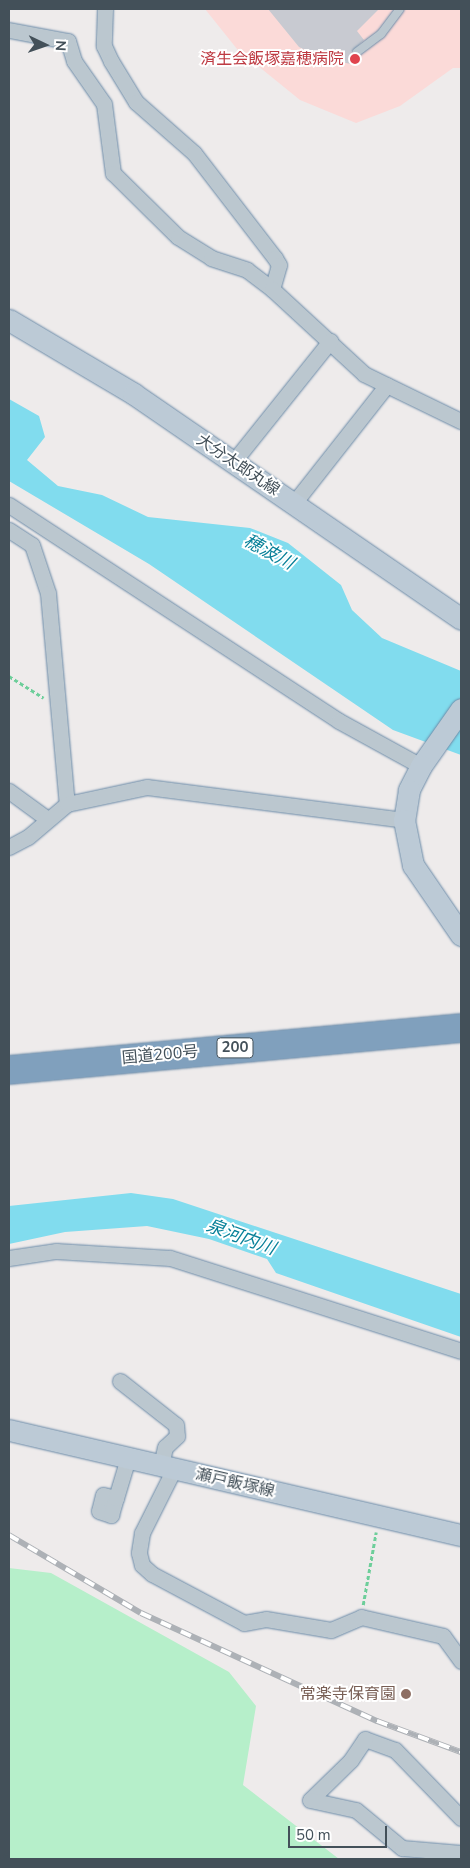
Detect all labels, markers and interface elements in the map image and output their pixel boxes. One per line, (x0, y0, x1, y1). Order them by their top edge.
north arrow (20, 20, 70, 70)
text: N (51, 40, 70, 52)
place label: 済生会飯塚嘉穂病院 (200, 49, 344, 69)
marker: 済生会飯塚嘉穂病院 (348, 52, 362, 66)
street label: 大分太郎丸線 (193, 430, 283, 500)
water label: 穂波川 (240, 530, 298, 574)
road number: 200 (216, 1036, 254, 1060)
street label: 国道200号 (121, 1042, 199, 1068)
water label: 泉河内川 (203, 1215, 279, 1259)
street label: 瀬戸飯塚線 (194, 1465, 276, 1501)
place label: 常楽寺保育園 (300, 1684, 396, 1704)
marker: 常楽寺保育園 (400, 1688, 412, 1700)
scale bar (290, 1816, 389, 1848)
text: 50 m (296, 1825, 331, 1845)

